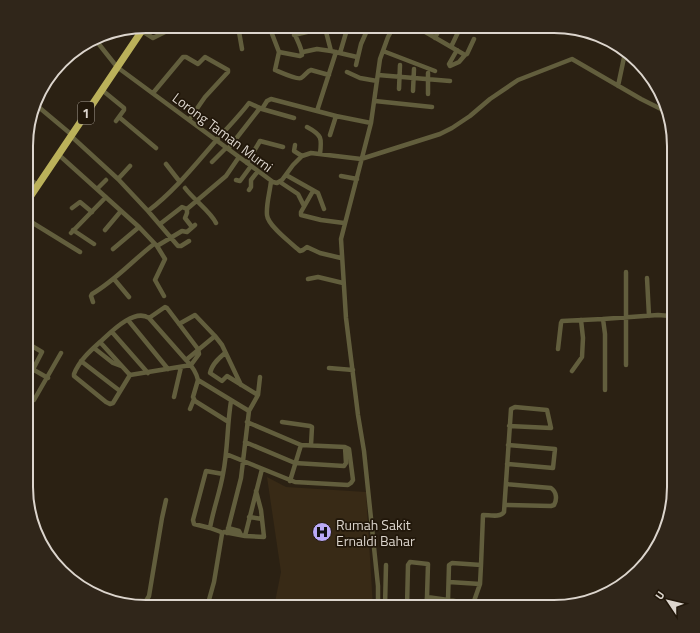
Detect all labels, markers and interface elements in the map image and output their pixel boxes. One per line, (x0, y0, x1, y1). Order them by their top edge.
street label: Lorong Taman Murni (168, 87, 278, 177)
road number: 1 (78, 102, 94, 124)
place label: Rumah Sakit Ernaldi Bahar (336, 514, 415, 551)
hospital icon: Rumah Sakit Ernaldi Bahar (311, 521, 333, 543)
north arrow (648, 581, 688, 621)
text: U (651, 588, 668, 603)

